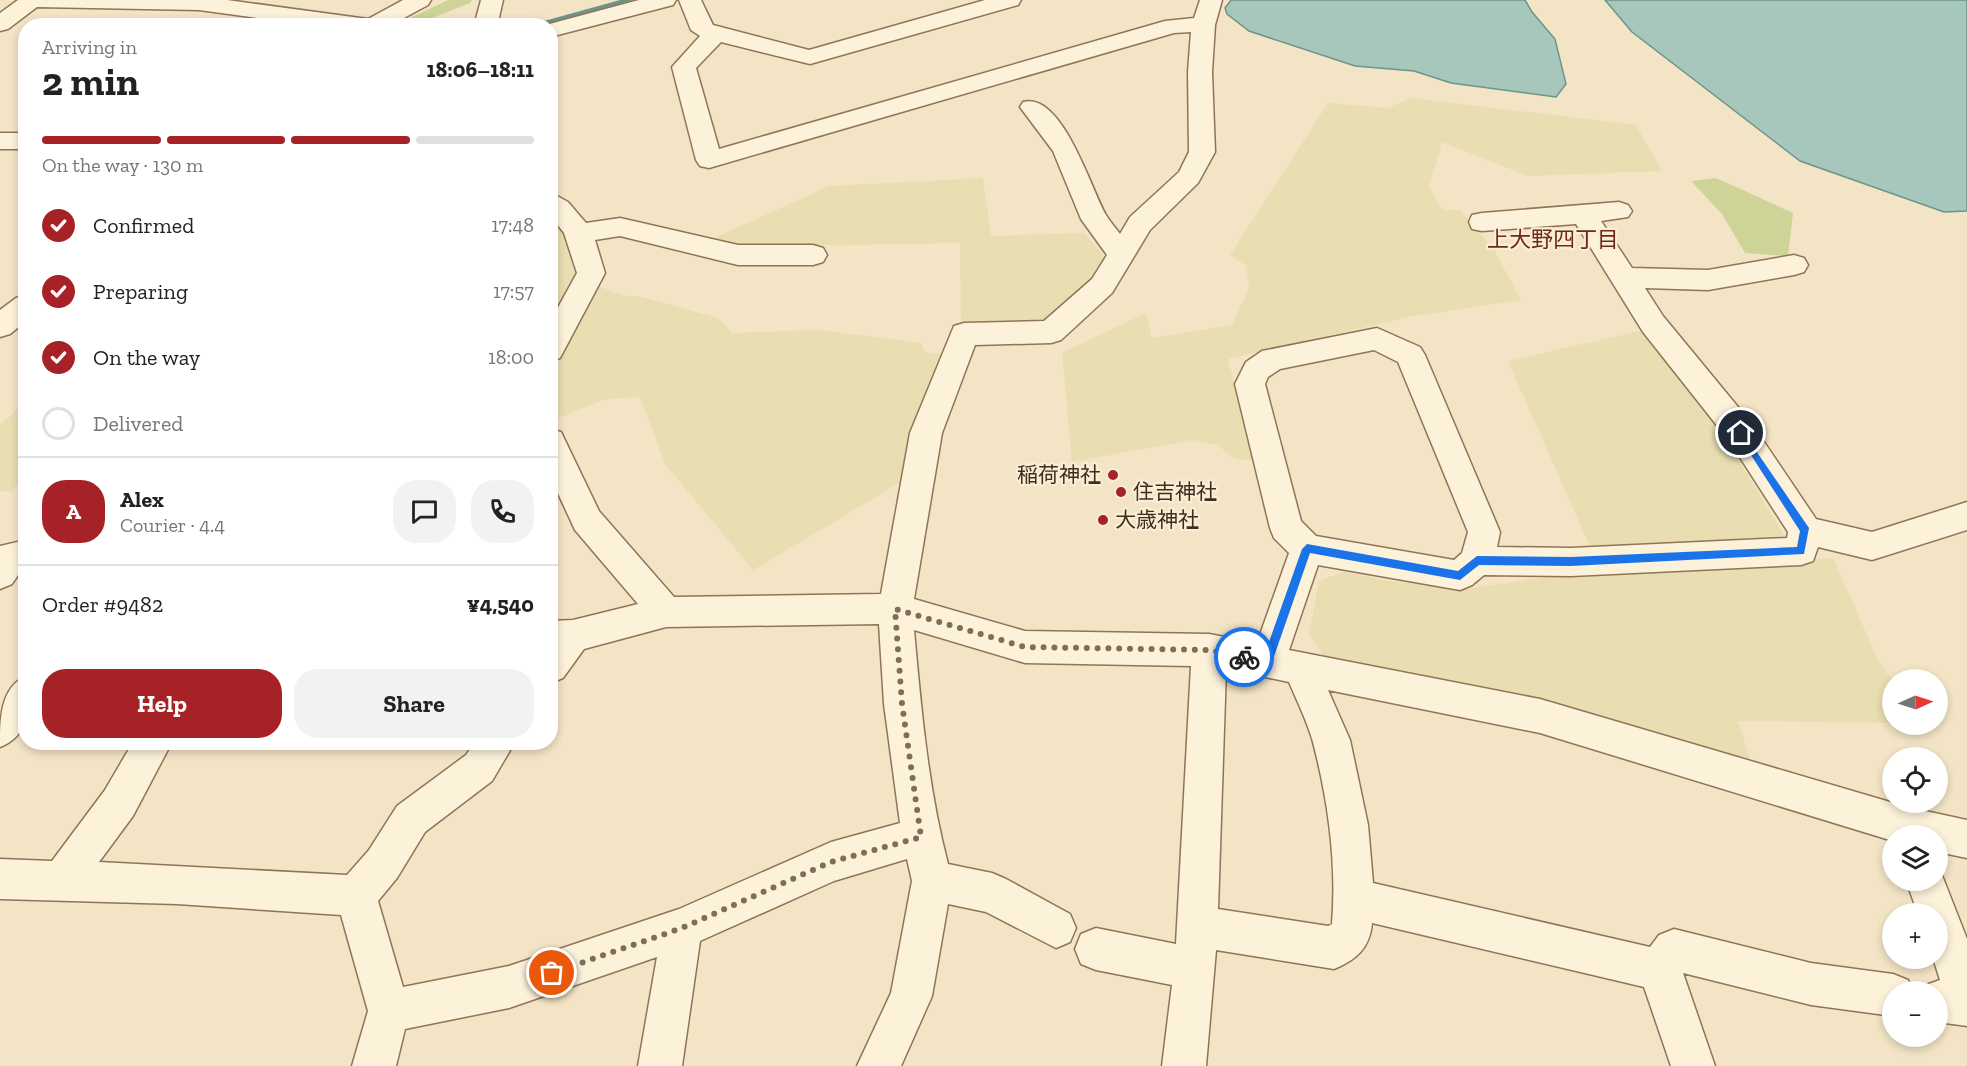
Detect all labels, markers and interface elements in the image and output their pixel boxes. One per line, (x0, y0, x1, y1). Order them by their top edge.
text: Arriving in (42, 35, 137, 59)
text: 18:06–18:11 (427, 56, 534, 83)
text: 2 min (42, 58, 139, 105)
text: On the way · 130 m (42, 153, 203, 177)
icon: check (42, 209, 75, 242)
text: Confirmed (93, 212, 194, 239)
text: 17:48 (491, 213, 534, 237)
district label: 上大野四丁目 (1487, 226, 1619, 253)
icon: check (42, 275, 75, 308)
text: Preparing (93, 278, 188, 305)
text: 17:57 (493, 279, 534, 303)
icon: check (42, 341, 75, 374)
text: On the way (93, 344, 200, 371)
text: 18:00 (488, 345, 534, 369)
pin (1715, 407, 1766, 458)
text: Delivered (93, 410, 183, 437)
icon: home (1724, 416, 1757, 449)
place label: 稲荷神社 (1017, 462, 1101, 487)
marker: 稲荷神社 (1106, 468, 1120, 482)
place label: 住吉神社 (1133, 479, 1217, 504)
button: chat (393, 480, 456, 543)
button: phone (471, 480, 534, 543)
marker: 住吉神社 (1114, 485, 1128, 499)
text: Alex (120, 486, 164, 513)
text: A (66, 498, 81, 525)
place label: 大歳神社 (1115, 507, 1199, 532)
text: Courier · 4.4 (120, 513, 225, 537)
marker: 大歳神社 (1096, 513, 1110, 527)
text: Order #9482 (42, 591, 163, 618)
text: ¥4,540 (467, 591, 534, 618)
courier (1214, 627, 1274, 687)
icon: bike (1228, 641, 1261, 674)
button: Help (42, 669, 282, 738)
button: Share (294, 669, 534, 738)
north arrow (1882, 669, 1948, 735)
map controls (1882, 669, 1948, 1047)
button: locate (1882, 747, 1948, 813)
button: layers (1882, 825, 1948, 891)
button: + (1882, 903, 1948, 969)
pin (526, 947, 577, 998)
icon: bag (535, 956, 568, 989)
button: − (1882, 981, 1948, 1047)

